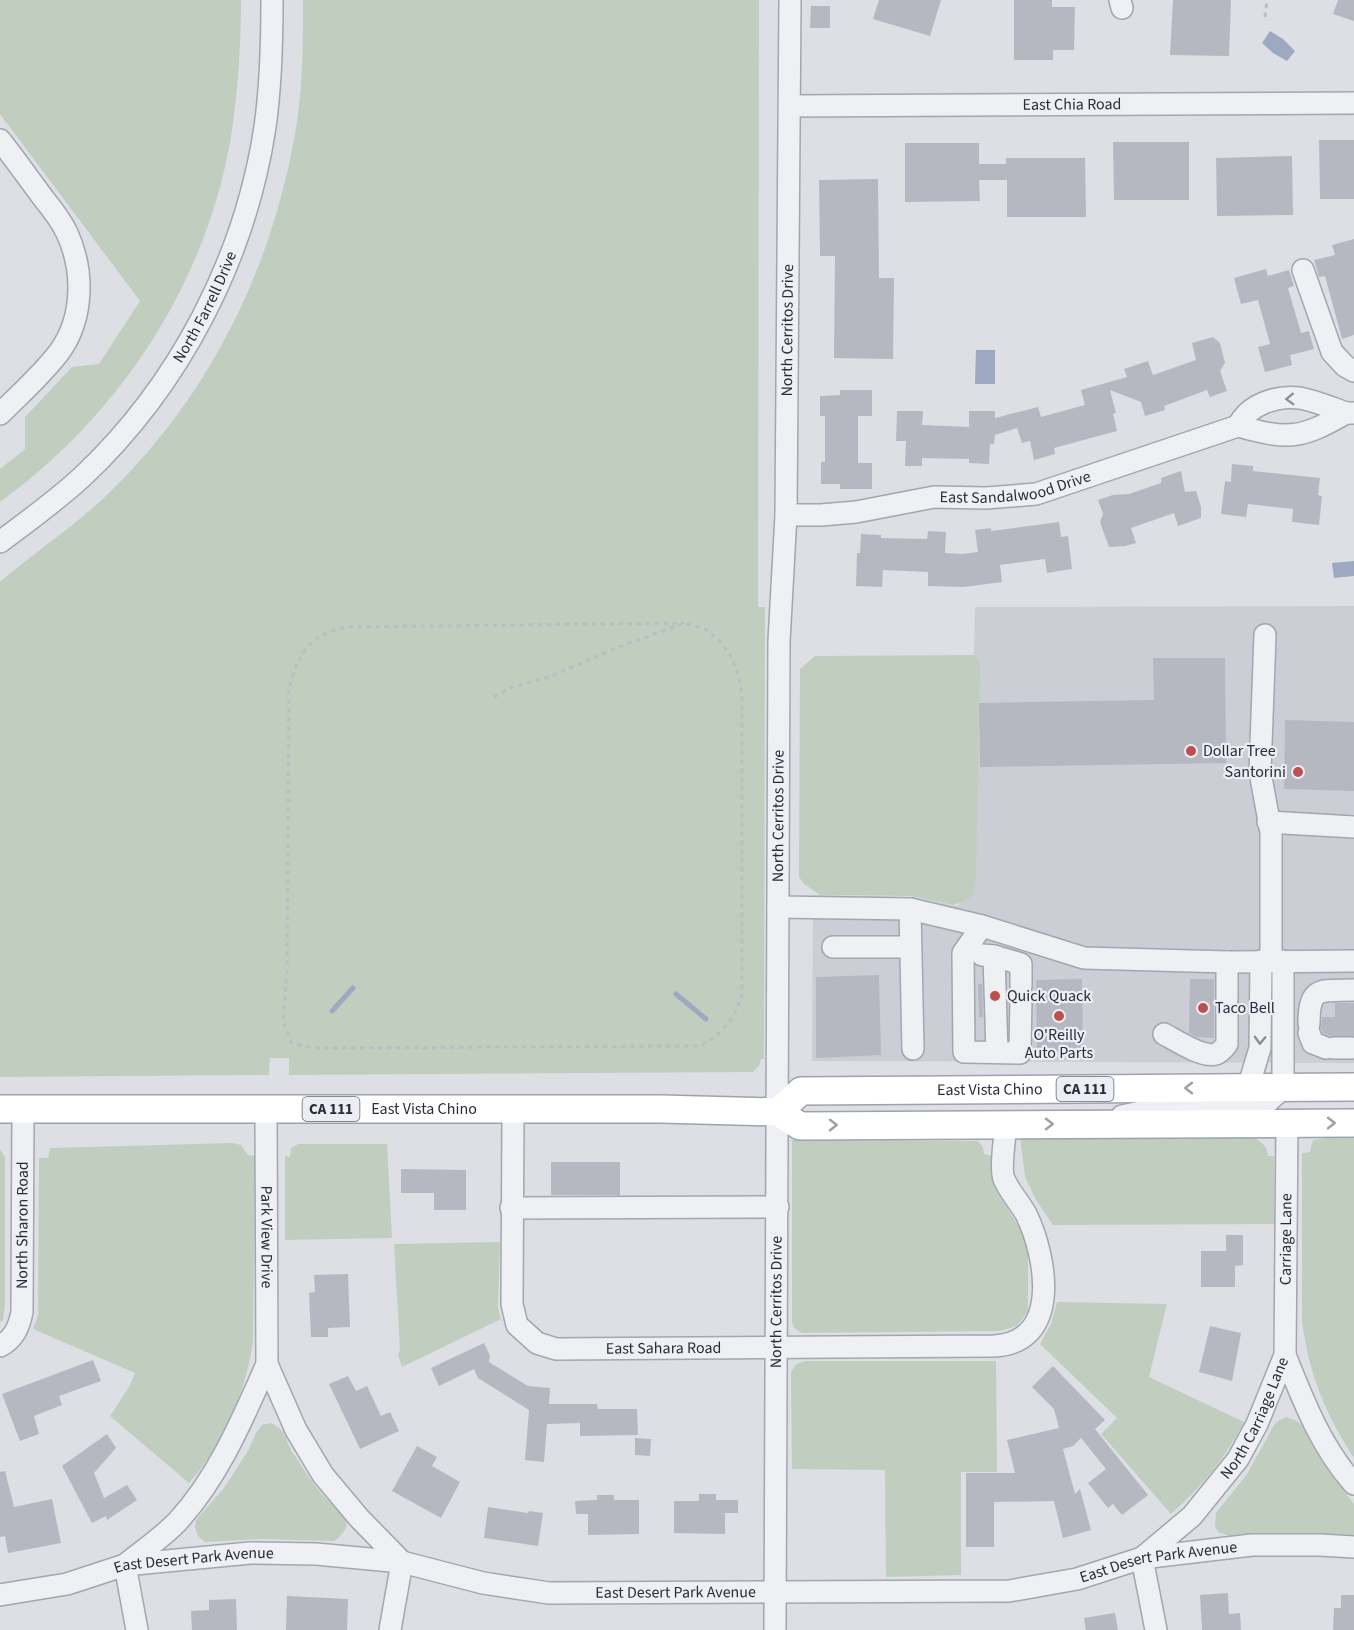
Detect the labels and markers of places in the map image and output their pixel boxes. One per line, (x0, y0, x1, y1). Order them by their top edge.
place label: Dollar Tree (1203, 740, 1276, 762)
marker: Dollar Tree (1184, 744, 1198, 758)
place label: Santorini (1225, 761, 1286, 783)
marker: Santorini (1291, 765, 1305, 779)
place label: Quick Quack (1007, 985, 1091, 1007)
marker: Quick Quack (988, 989, 1002, 1003)
place label: Taco Bell (1215, 997, 1275, 1019)
marker: Taco Bell (1196, 1001, 1210, 1015)
marker: O'Reilly Auto Parts (1052, 1009, 1066, 1023)
place label: O'Reilly Auto Parts (1025, 1024, 1093, 1064)

